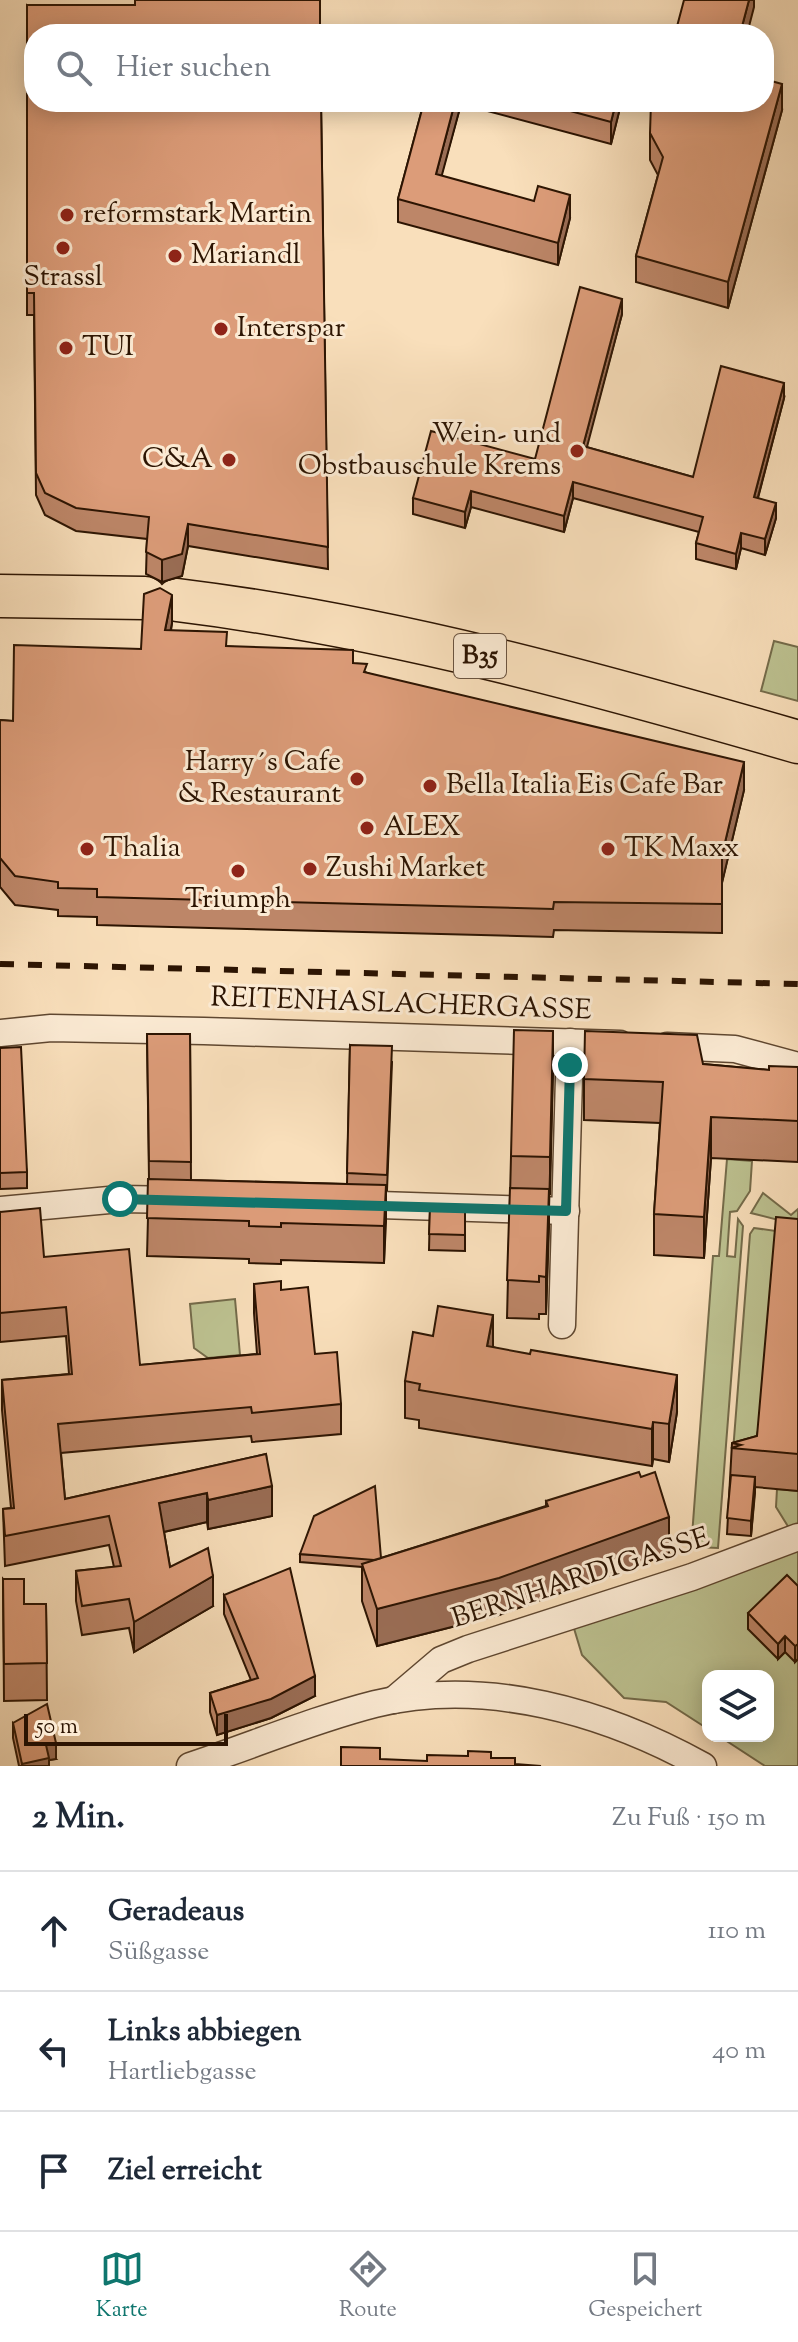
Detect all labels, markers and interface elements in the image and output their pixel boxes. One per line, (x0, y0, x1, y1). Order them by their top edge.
search box (24, 24, 774, 112)
icon: search (52, 46, 96, 90)
text: Hier suchen (116, 47, 271, 90)
place label: reformstark Martin (83, 195, 312, 235)
marker: reformstark Martin (58, 206, 76, 224)
place label: Mariandl (191, 236, 301, 276)
marker: Strassl (54, 239, 72, 257)
marker: Mariandl (166, 247, 184, 265)
place label: Strassl (23, 258, 103, 298)
place label: Interspar (237, 309, 346, 349)
marker: Interspar (212, 320, 230, 338)
place label: TUI (82, 328, 134, 368)
marker: TUI (57, 339, 75, 357)
place label: Wein- und Obstbauschule Krems (298, 415, 561, 487)
place label: C&A (142, 440, 213, 480)
marker: Wein- und Obstbauschule Krems (568, 442, 586, 460)
marker: C&A (220, 451, 238, 469)
road number: B35 (454, 634, 506, 678)
place label: Harry´s Cafe & Restaurant (178, 743, 341, 815)
place label: Bella Italia Eis Cafe Bar (446, 766, 724, 806)
marker: Harry´s Cafe & Restaurant (348, 770, 366, 788)
marker: Bella Italia Eis Cafe Bar (421, 777, 439, 795)
place label: ALEX (383, 808, 461, 848)
marker: ALEX (358, 819, 376, 837)
place label: Thalia (103, 829, 181, 869)
place label: TK Maxx (624, 829, 739, 869)
marker: Thalia (78, 840, 96, 858)
marker: TK Maxx (599, 840, 617, 858)
place label: Zushi Market (326, 849, 485, 889)
marker: Zushi Market (301, 860, 319, 878)
marker: Triumph (229, 862, 247, 880)
place label: Triumph (185, 880, 291, 920)
street label: REITENHASLACHERGASSE (210, 978, 592, 1032)
route end (552, 1047, 588, 1083)
route start (102, 1181, 138, 1217)
street label: BERNHARDIGASSE (447, 1518, 715, 1640)
map controls (702, 1670, 774, 1742)
button: layers (702, 1670, 774, 1742)
scale bar (24, 1710, 228, 1746)
text: 50 m (36, 1712, 78, 1744)
text: 2 Min. (32, 1794, 125, 1843)
text: Zu Fuß · 150 m (612, 1800, 766, 1837)
text: Geradeaus (108, 1891, 244, 1934)
icon: ahead (32, 1909, 76, 1953)
text: 110 m (708, 1913, 766, 1950)
text: Süßgasse (108, 1934, 209, 1971)
text: Links abbiegen (108, 2011, 301, 2054)
icon: left (32, 2029, 76, 2073)
text: 40 m (712, 2033, 766, 2070)
text: Hartliebgasse (108, 2054, 257, 2091)
icon: arrive (32, 2149, 76, 2193)
text: Ziel erreicht (108, 2150, 262, 2193)
tab: Karte (96, 2247, 148, 2327)
tab: Route (339, 2247, 397, 2327)
tab: Gespeichert (588, 2247, 702, 2327)

